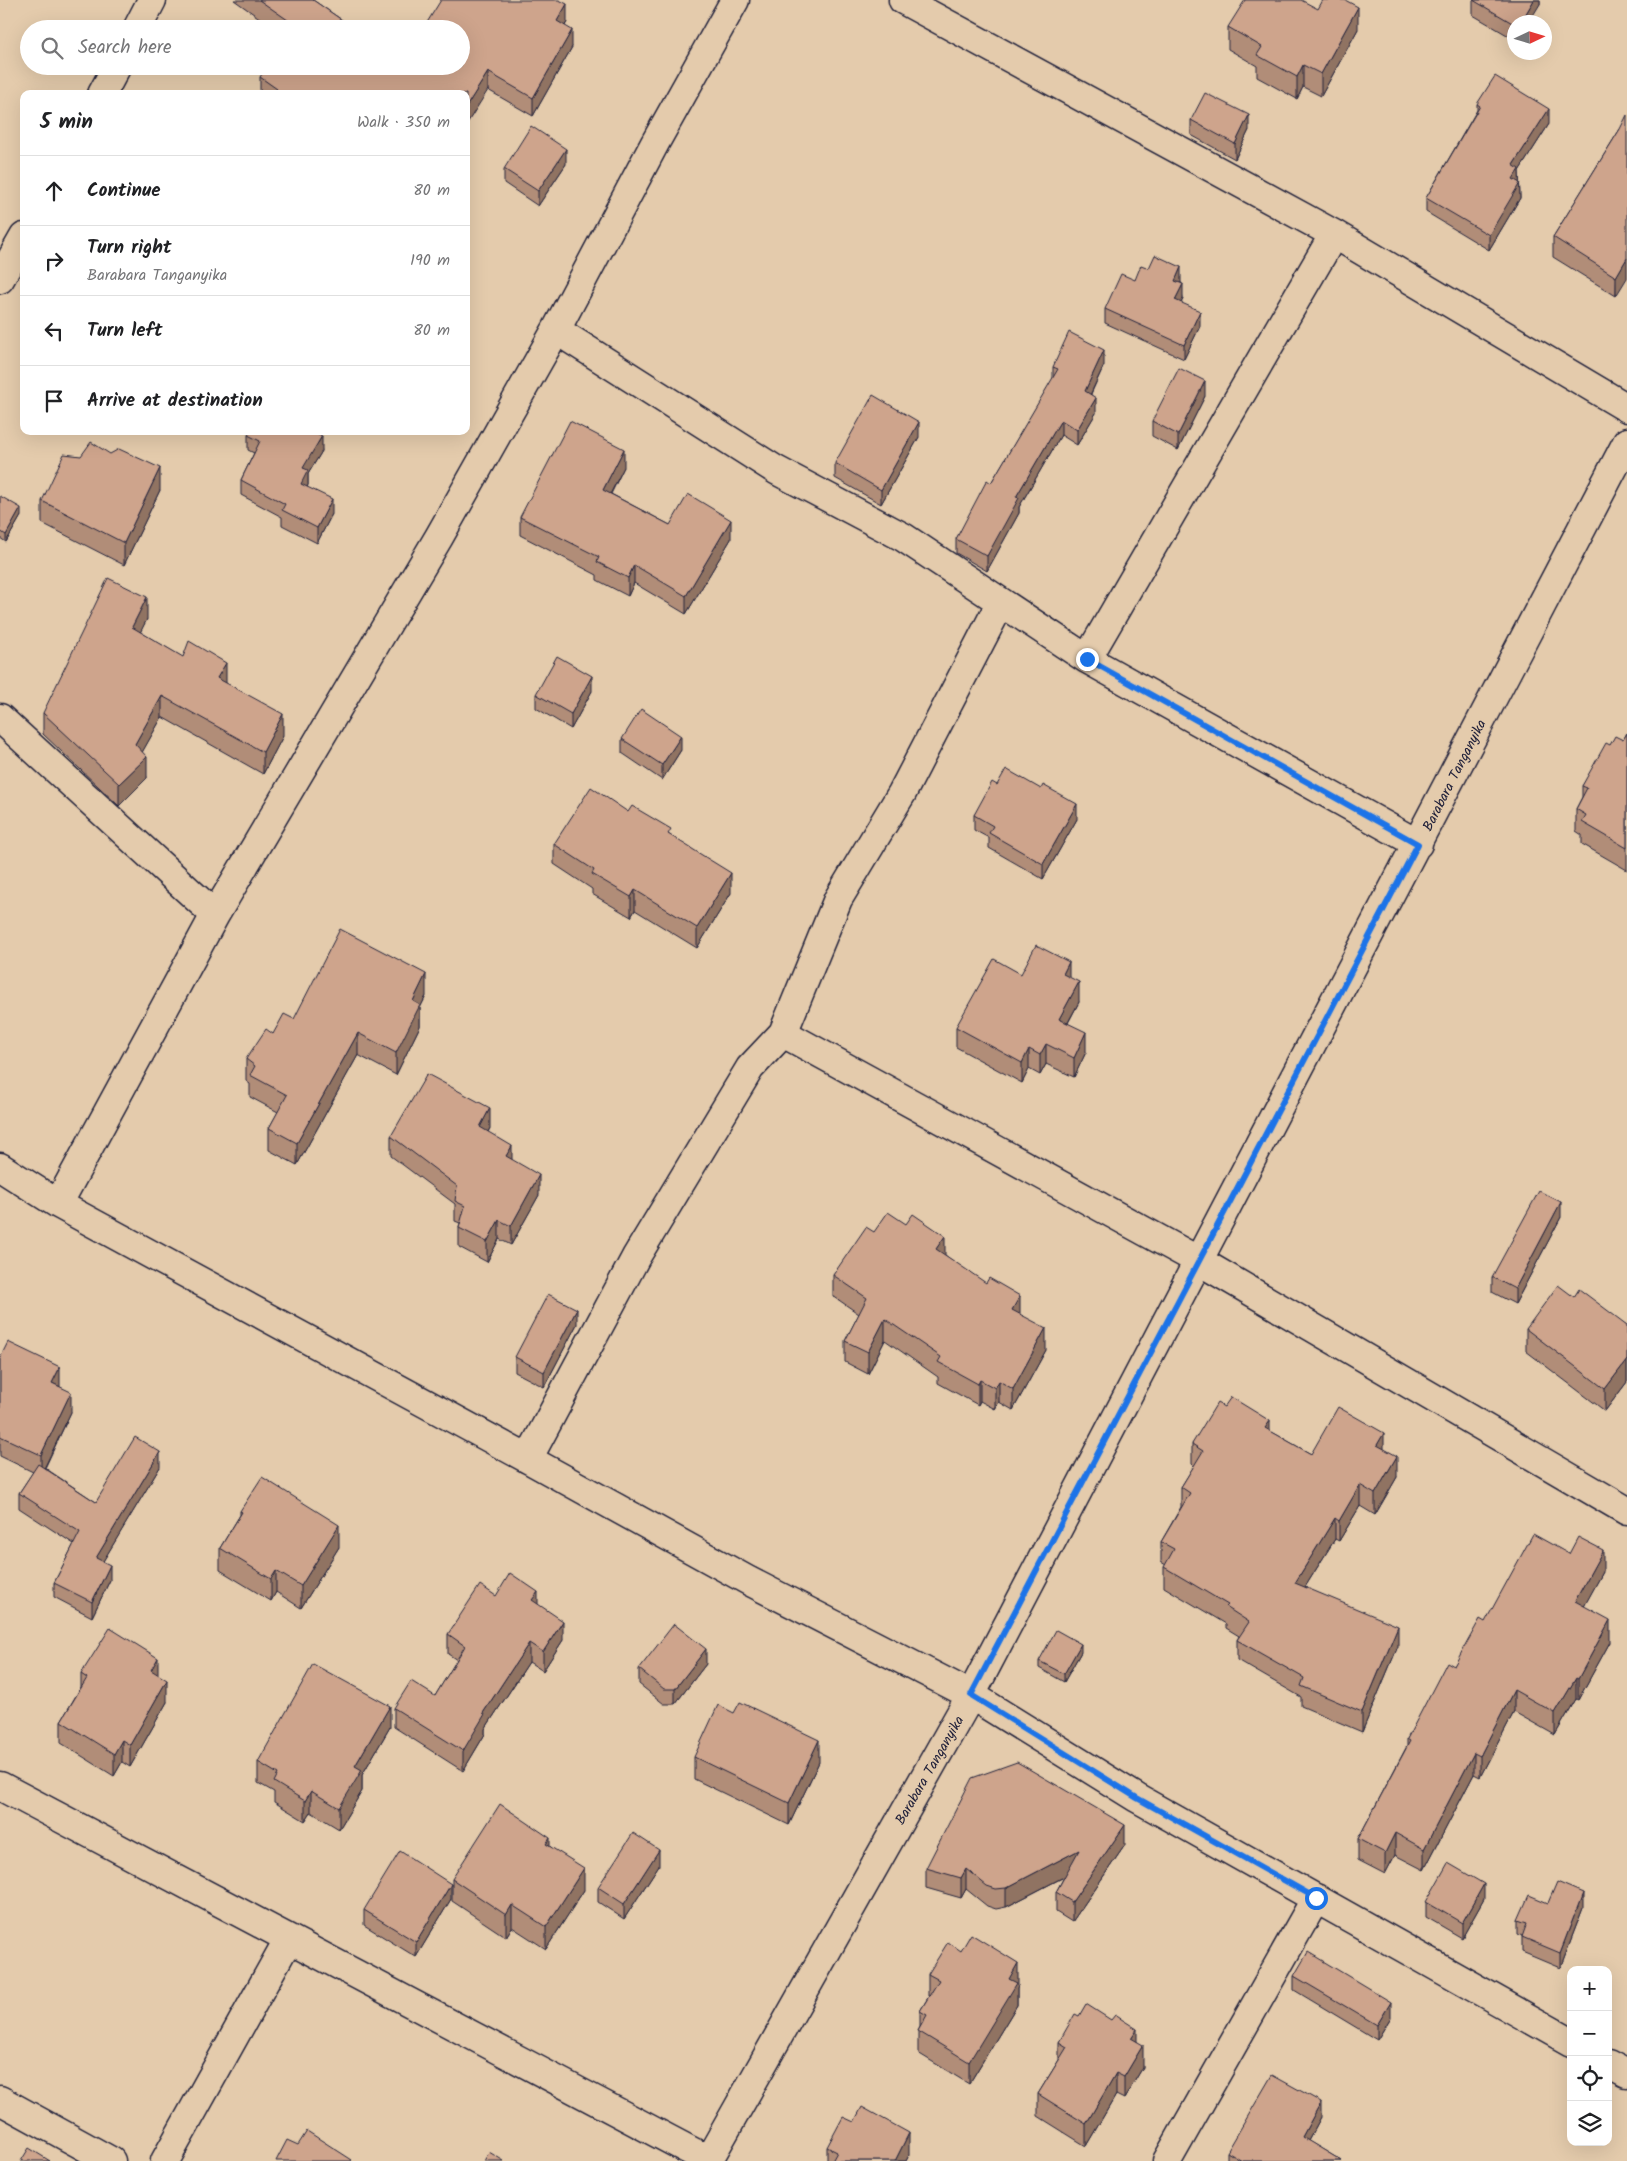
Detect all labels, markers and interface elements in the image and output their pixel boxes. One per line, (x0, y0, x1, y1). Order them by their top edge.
north arrow (1507, 15, 1552, 60)
search box (20, 20, 470, 75)
text: Search here (78, 33, 172, 63)
icon: search (38, 34, 66, 62)
text: 5 min (40, 106, 93, 139)
text: Walk · 350 m (357, 110, 450, 135)
text: Continue (87, 176, 160, 206)
icon: ahead (40, 177, 68, 205)
text: 80 m (413, 178, 450, 203)
text: Turn right (87, 233, 172, 263)
icon: right (40, 247, 68, 275)
text: 190 m (410, 248, 450, 273)
text: Barabara Tanganyika (87, 263, 227, 288)
text: Turn left (87, 316, 162, 346)
icon: left (40, 317, 68, 345)
text: 80 m (413, 318, 450, 343)
text: Arrive at destination (87, 386, 263, 416)
icon: arrive (40, 387, 68, 415)
route end (1076, 648, 1099, 671)
street label: Barabara Tanganyika (1417, 716, 1493, 835)
street label: Barabara Tanganyika (890, 1712, 970, 1829)
route start (1305, 1887, 1328, 1910)
map controls (1567, 1966, 1612, 2146)
button: + (1567, 1966, 1612, 2011)
button: − (1567, 2011, 1612, 2056)
button: locate (1567, 2056, 1612, 2101)
button: layers (1567, 2101, 1612, 2146)

